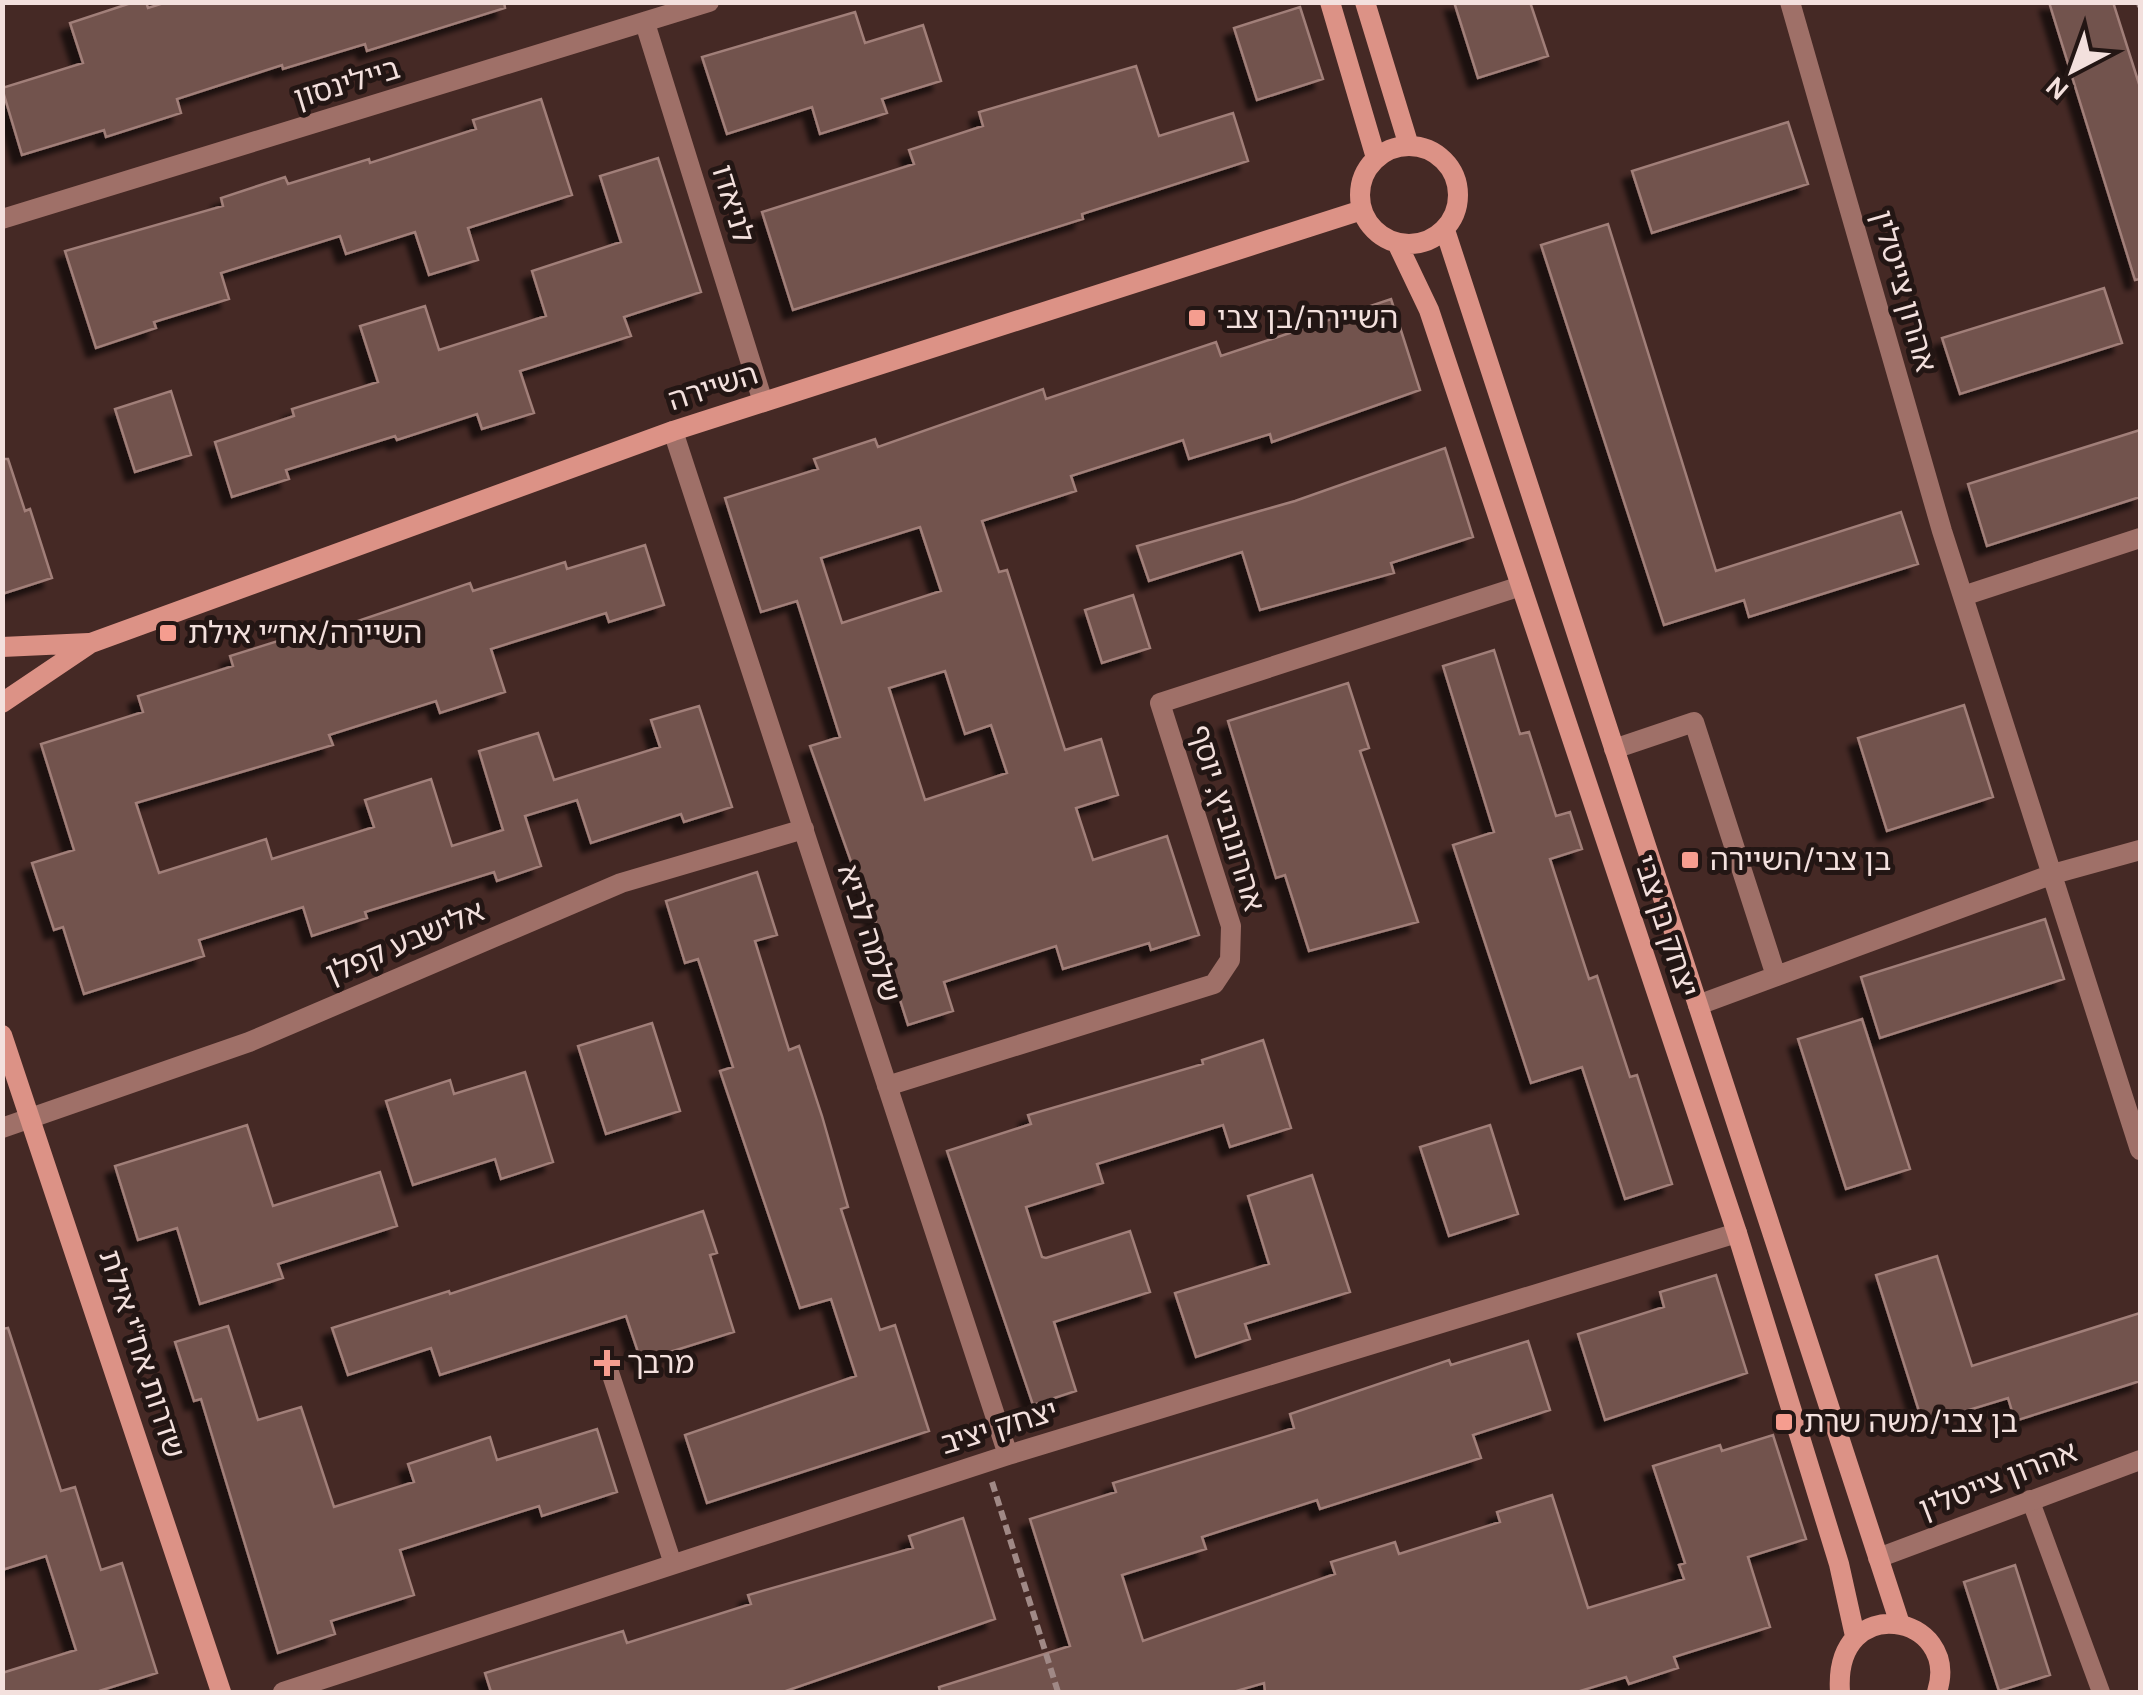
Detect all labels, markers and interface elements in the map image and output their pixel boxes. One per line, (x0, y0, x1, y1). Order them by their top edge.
north arrow (2023, 20, 2123, 120)
street label: ביילינסון (290, 50, 404, 116)
text: N (2039, 69, 2075, 108)
street label: לניאדו (704, 161, 762, 247)
street label: אהרון צייטלין (1864, 206, 1944, 376)
place label: השיירה/בן צבי (1217, 300, 1398, 336)
marker: השיירה/בן צבי (1186, 307, 1208, 329)
street label: השיירה (664, 356, 762, 418)
place label: השיירה/אח״י אילת (188, 615, 422, 651)
marker: השיירה/אח״י אילת (157, 622, 179, 644)
street label: אהרונוביץ, יוסף (1182, 721, 1272, 915)
place label: בן צבי/השיירה (1710, 842, 1891, 878)
marker: בן צבי/השיירה (1679, 849, 1701, 871)
street label: יצחק בן צבי (1626, 850, 1706, 1002)
street label: שלמה לביא (830, 860, 908, 1006)
street label: אלישבע קפלן (320, 892, 490, 992)
street label: שדרות אח"י אילת (91, 1245, 193, 1463)
place label: מרבך (627, 1345, 694, 1381)
marker: מרבך (596, 1352, 618, 1374)
street label: יצחק יציב (936, 1392, 1062, 1462)
place label: בן צבי/משה שרת (1804, 1404, 2018, 1440)
marker: בן צבי/משה שרת (1773, 1411, 1795, 1433)
street label: אהרון צייטלין (1914, 1433, 2082, 1527)

